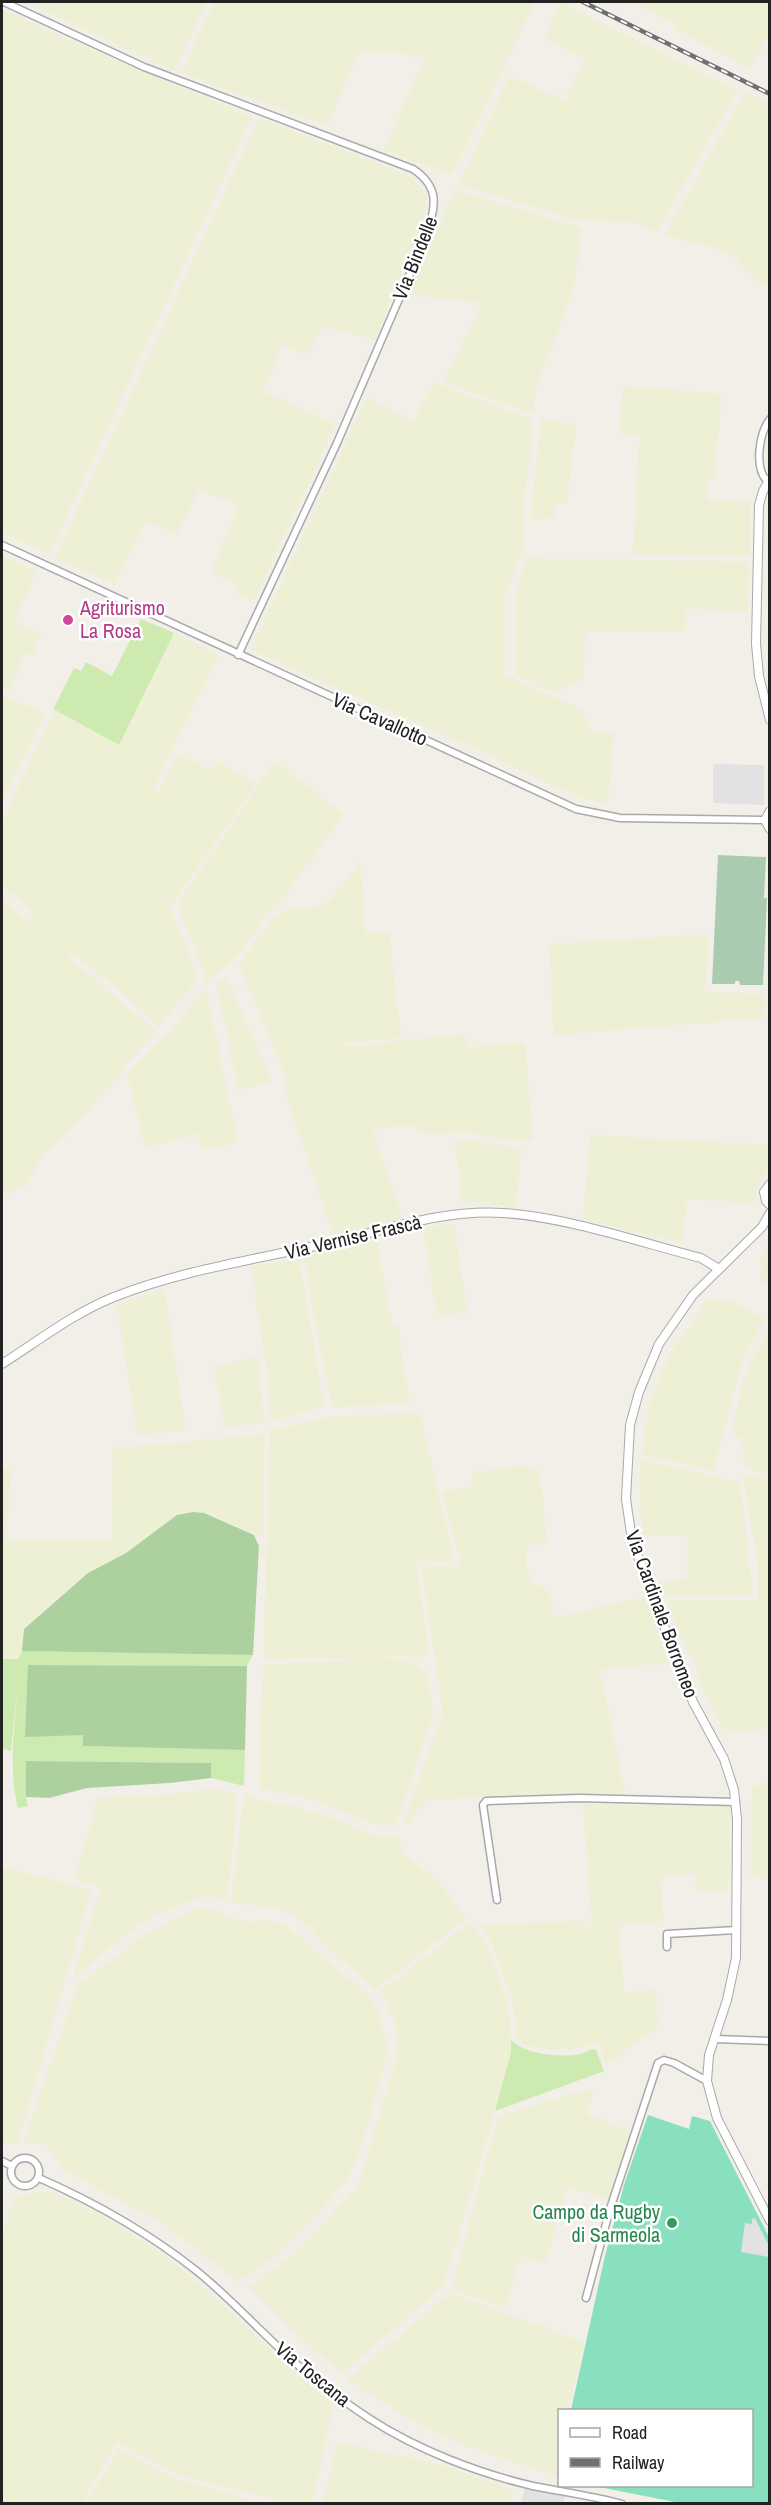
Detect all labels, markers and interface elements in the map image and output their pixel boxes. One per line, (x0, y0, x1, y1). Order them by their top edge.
street label: Via Bindelle (386, 212, 444, 304)
place label: Agriturismo La Rosa (79, 594, 165, 644)
marker: Agriturismo La Rosa (61, 613, 75, 627)
street label: Via Cavallotto (328, 686, 432, 752)
street label: Via Vernise Frascà (282, 1208, 424, 1265)
street label: Via Cardinale Borromeo (620, 1526, 705, 1701)
place label: Campo da Rugby di Sarmeola (532, 2198, 661, 2248)
marker: Campo da Rugby di Sarmeola (665, 2216, 679, 2230)
street label: Via Toscana (270, 2335, 357, 2412)
legend (558, 2409, 753, 2487)
text: Road (612, 2420, 647, 2445)
text: Railway (612, 2450, 665, 2475)

